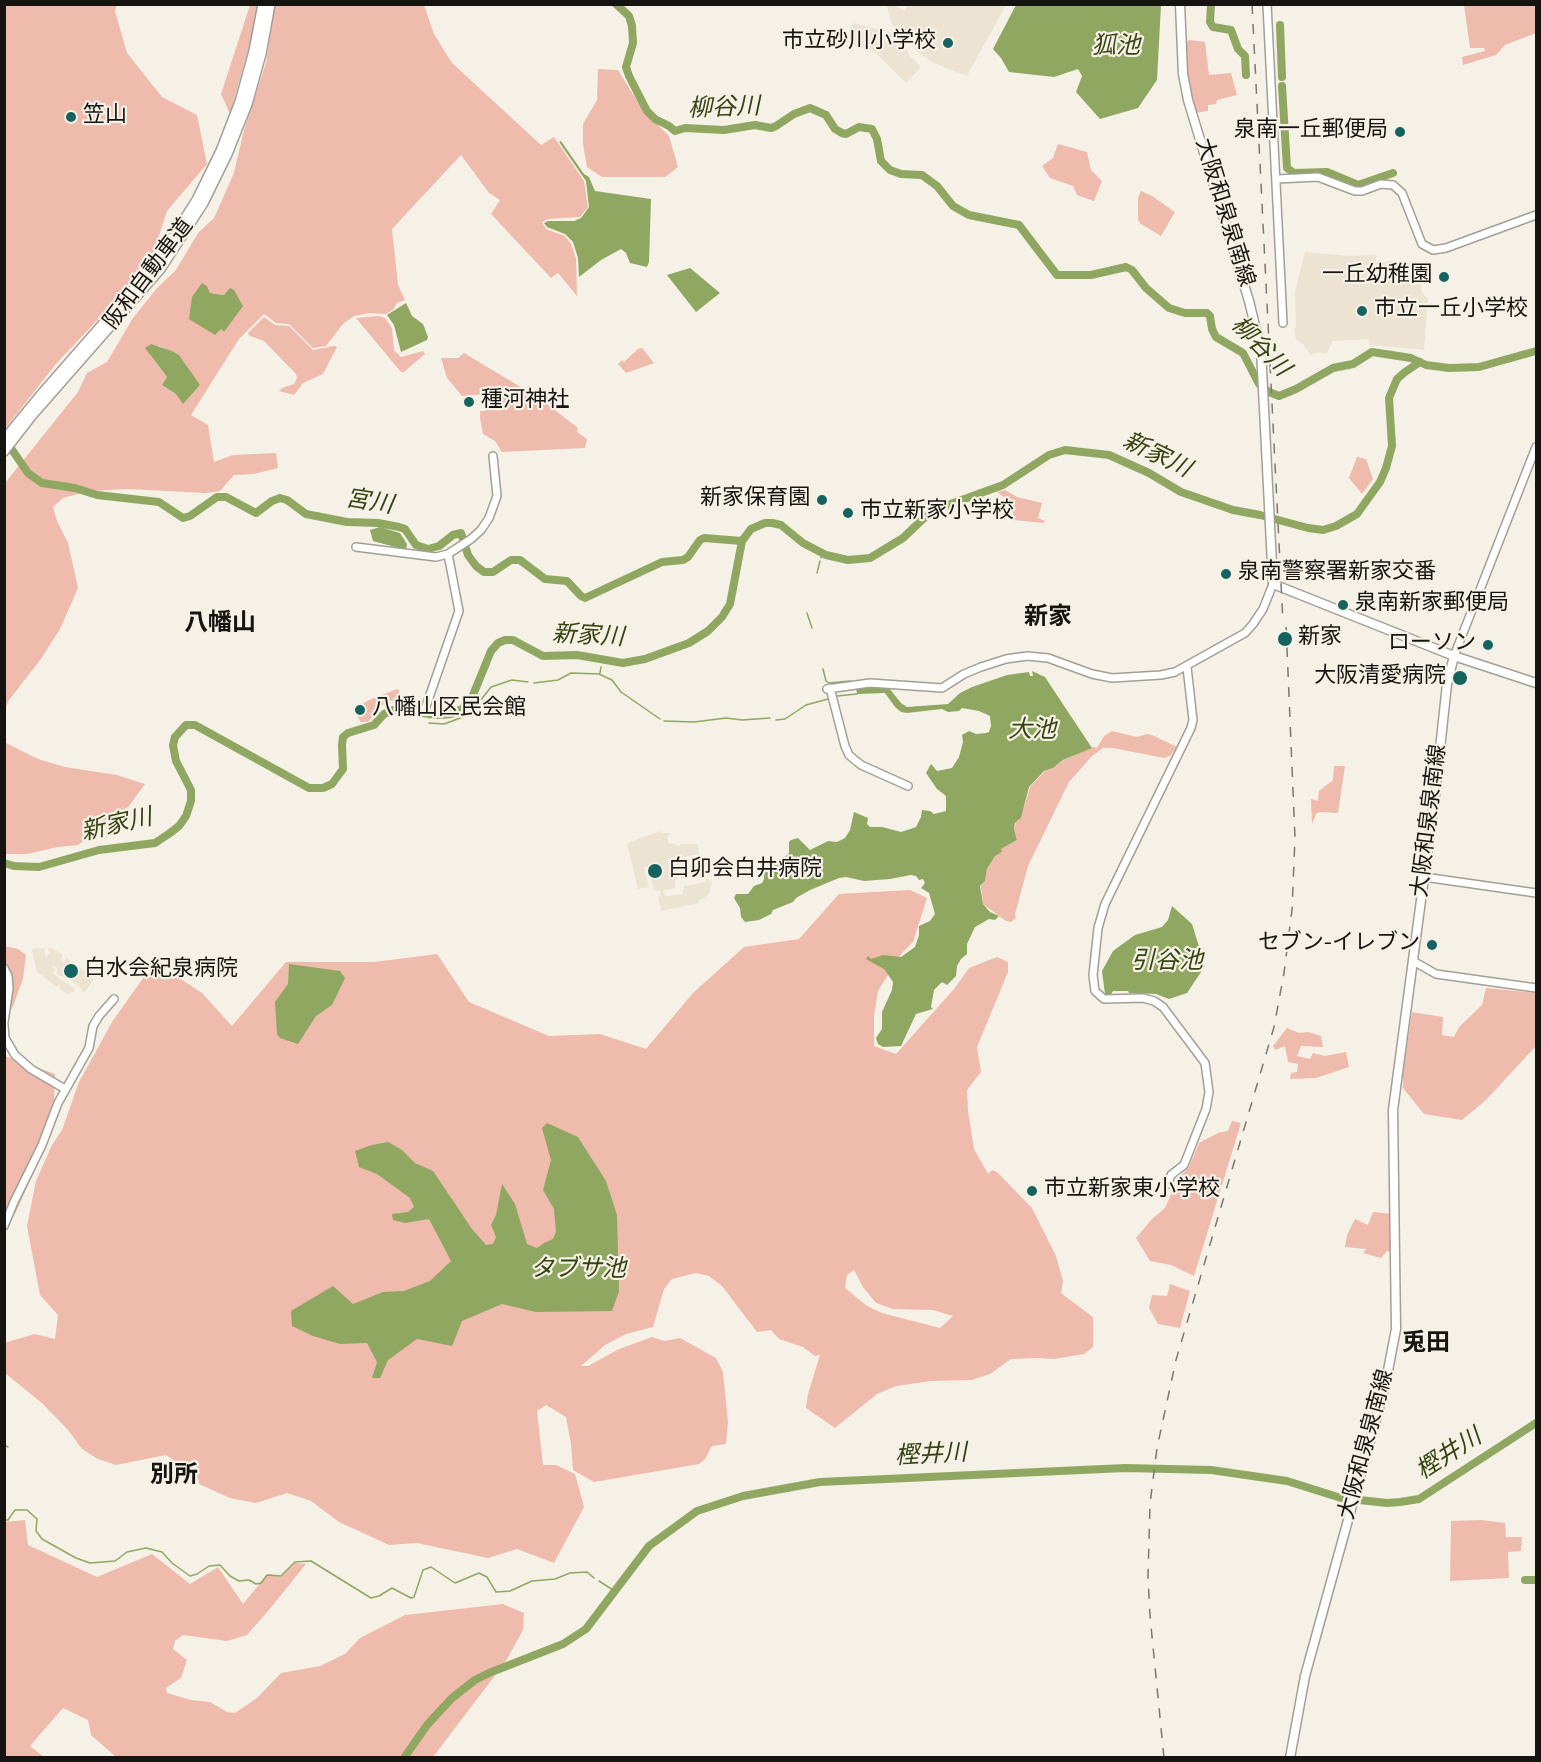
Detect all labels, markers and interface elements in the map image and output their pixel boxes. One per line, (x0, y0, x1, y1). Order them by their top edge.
place label: 市立砂川小学校 (782, 30, 936, 56)
water label: 狐池 (1092, 34, 1140, 62)
marker: 市立砂川小学校 (941, 36, 955, 50)
water label: 柳谷川 (688, 94, 760, 126)
place label: 笠山 (83, 104, 127, 130)
marker: 笠山 (64, 110, 78, 124)
place label: 泉南一丘郵便局 (1234, 119, 1388, 145)
marker: 泉南一丘郵便局 (1393, 125, 1407, 139)
street label: 大阪和泉泉南線 (1188, 136, 1258, 290)
street label: 阪和自動車道 (100, 214, 200, 336)
place label: 一丘幼稚園 (1322, 264, 1432, 290)
marker: 一丘幼稚園 (1437, 270, 1451, 284)
place label: 市立一丘小学校 (1374, 298, 1528, 324)
marker: 市立一丘小学校 (1355, 304, 1369, 318)
water label: 柳谷川 (1224, 312, 1294, 384)
place label: 種河神社 (481, 389, 569, 415)
marker: 種河神社 (462, 395, 476, 409)
water label: 新家川 (1117, 428, 1195, 486)
water label: 宮川 (343, 486, 395, 522)
place label: 新家保育園 (700, 487, 810, 513)
marker: 新家保育園 (815, 493, 829, 507)
place label: 市立新家小学校 (860, 500, 1014, 526)
marker: 市立新家小学校 (841, 506, 855, 520)
place label: 泉南警察署新家交番 (1238, 561, 1436, 587)
marker: 泉南警察署新家交番 (1219, 567, 1233, 581)
place label: 泉南新家郵便局 (1355, 592, 1509, 618)
marker: 泉南新家郵便局 (1336, 598, 1350, 612)
district label: 新家 (1024, 605, 1072, 633)
district label: 八幡山 (184, 611, 256, 639)
water label: 新家川 (551, 622, 625, 654)
place label: 新家 (1298, 626, 1342, 652)
marker: 新家 (1276, 630, 1294, 648)
place label: ローソン (1388, 632, 1476, 658)
marker: ローソン (1481, 638, 1495, 652)
place label: 大阪清愛病院 (1314, 665, 1446, 691)
marker: 大阪清愛病院 (1451, 669, 1469, 687)
place label: 八幡山区民会館 (372, 697, 526, 723)
marker: 八幡山区民会館 (353, 703, 367, 717)
water label: 大池 (1008, 718, 1056, 746)
street label: 大阪和泉泉南線 (1409, 743, 1453, 899)
water label: 新家川 (79, 805, 155, 849)
place label: 白卯会白井病院 (668, 858, 822, 884)
marker: 白卯会白井病院 (646, 862, 664, 880)
place label: セブン-イレブン (1258, 932, 1420, 958)
marker: セブン-イレブン (1425, 938, 1439, 952)
water label: 引谷池 (1131, 949, 1203, 977)
place label: 白水会紀泉病院 (84, 958, 238, 984)
marker: 白水会紀泉病院 (62, 962, 80, 980)
place label: 市立新家東小学校 (1044, 1178, 1220, 1204)
marker: 市立新家東小学校 (1025, 1184, 1039, 1198)
water label: タブサ池 (530, 1257, 626, 1285)
district label: 兎田 (1402, 1331, 1450, 1359)
street label: 大阪和泉泉南線 (1335, 1367, 1401, 1523)
water label: 樫井川 (1412, 1424, 1488, 1488)
water label: 樫井川 (894, 1441, 968, 1473)
district label: 別所 (150, 1463, 198, 1491)

